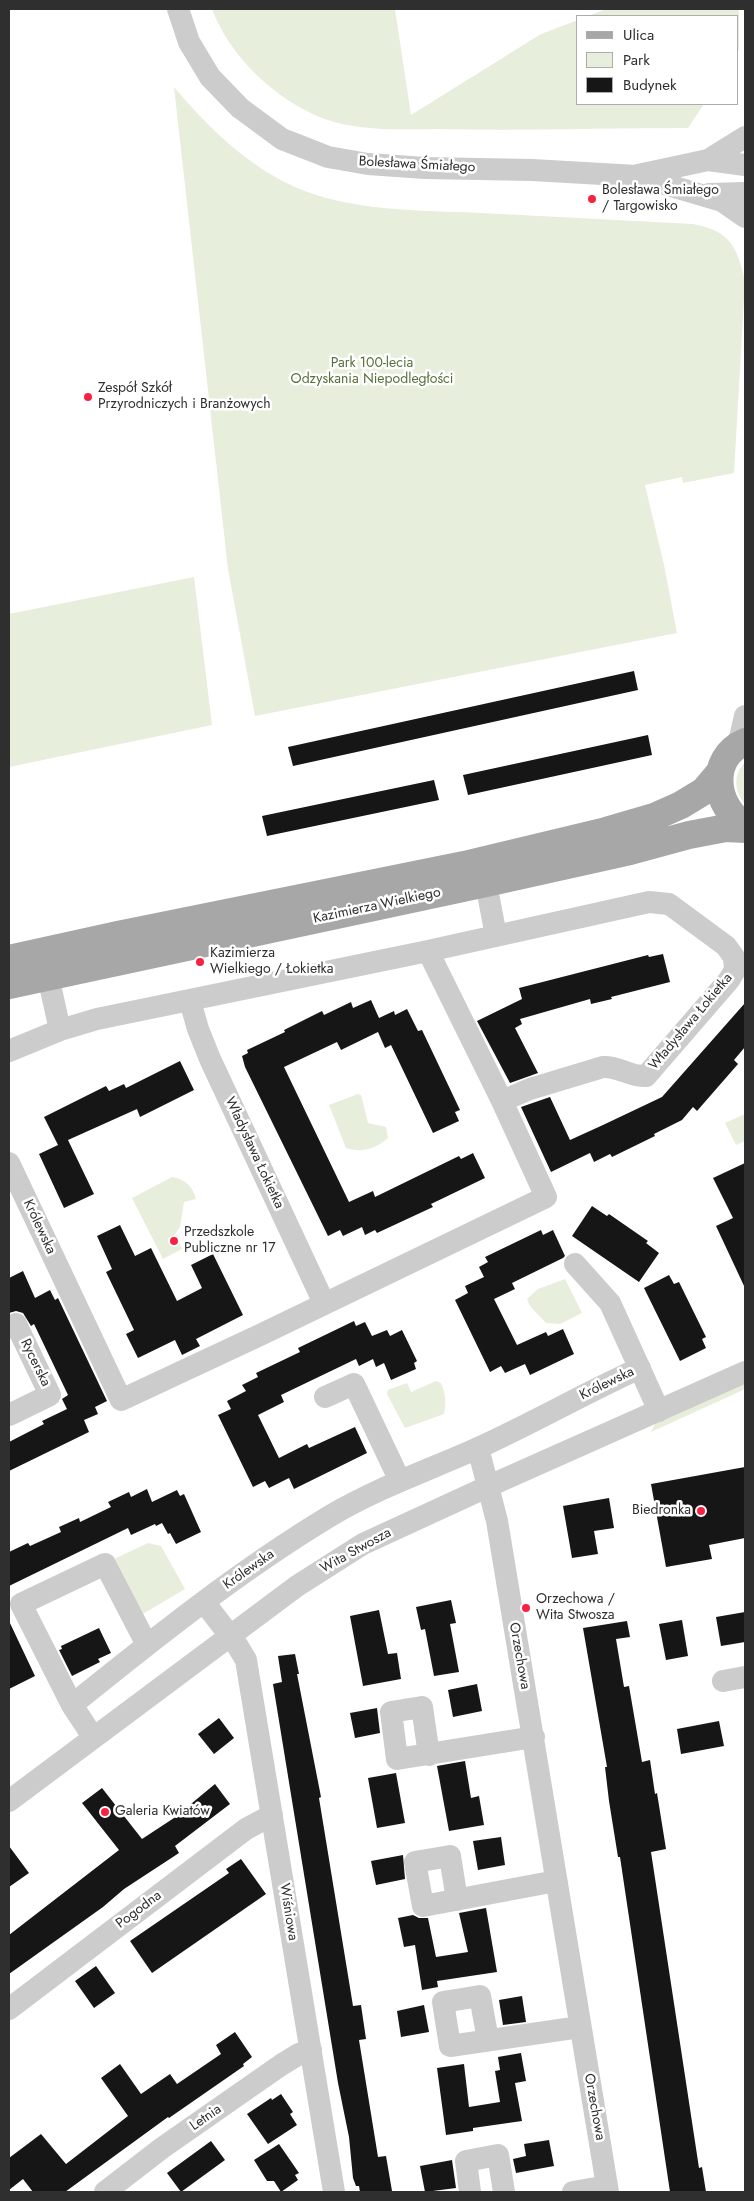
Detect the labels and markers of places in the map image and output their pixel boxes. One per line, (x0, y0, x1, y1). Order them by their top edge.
place label: Bolesława Śmiałego / Targowisko (602, 183, 719, 216)
marker: Bolesława Śmiałego / Targowisko (586, 193, 598, 205)
place label: Zespół Szkół Przyrodniczych i Branżowych (98, 381, 271, 414)
marker: Zespół Szkół Przyrodniczych i Branżowych (82, 391, 94, 403)
place label: Kazimierza Wielkiego / Łokietka (210, 946, 333, 979)
marker: Kazimierza Wielkiego / Łokietka (194, 956, 206, 968)
place label: Przedszkole Publiczne nr 17 (184, 1225, 275, 1258)
marker: Przedszkole Publiczne nr 17 (168, 1235, 180, 1247)
place label: Biedronka (632, 1503, 691, 1519)
marker: Biedronka (695, 1505, 707, 1517)
place label: Orzechowa / Wita Stwosza (536, 1592, 615, 1624)
marker: Orzechowa / Wita Stwosza (520, 1602, 532, 1614)
place label: Galeria Kwiatów (115, 1804, 210, 1820)
marker: Galeria Kwiatów (99, 1806, 111, 1818)

